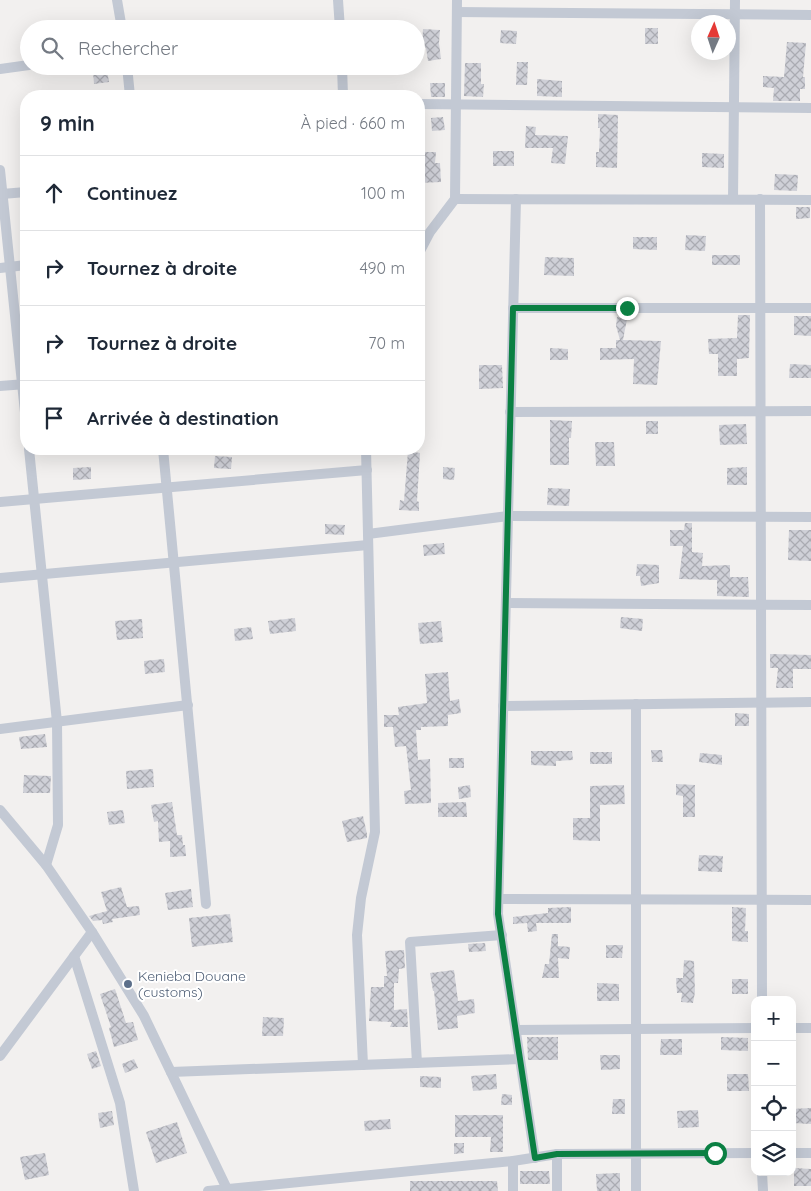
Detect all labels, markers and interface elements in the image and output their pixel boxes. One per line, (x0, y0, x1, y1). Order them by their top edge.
north arrow (691, 15, 736, 60)
search box (20, 20, 425, 75)
icon: search (38, 34, 66, 62)
text: Rechercher (78, 36, 178, 60)
text: 9 min (40, 110, 95, 136)
text: À pied · 660 m (301, 113, 405, 133)
icon: ahead (40, 179, 68, 207)
text: Continuez (87, 181, 177, 205)
text: 100 m (361, 183, 405, 203)
icon: right (40, 254, 68, 282)
text: Tournez à droite (87, 256, 237, 280)
text: 490 m (359, 258, 405, 278)
route end (616, 297, 639, 320)
icon: right (40, 329, 68, 357)
text: Tournez à droite (87, 331, 237, 355)
text: 70 m (368, 333, 405, 353)
icon: arrive (40, 404, 68, 432)
text: Arrivée à destination (87, 406, 279, 430)
place label: Kenieba Douane (customs) (138, 967, 246, 1001)
marker: Kenieba Douane (customs) (122, 978, 134, 990)
map controls (751, 996, 796, 1176)
button: + (751, 996, 796, 1041)
button: − (751, 1041, 796, 1086)
button: locate (751, 1086, 796, 1131)
button: layers (751, 1131, 796, 1176)
route start (704, 1142, 727, 1165)

